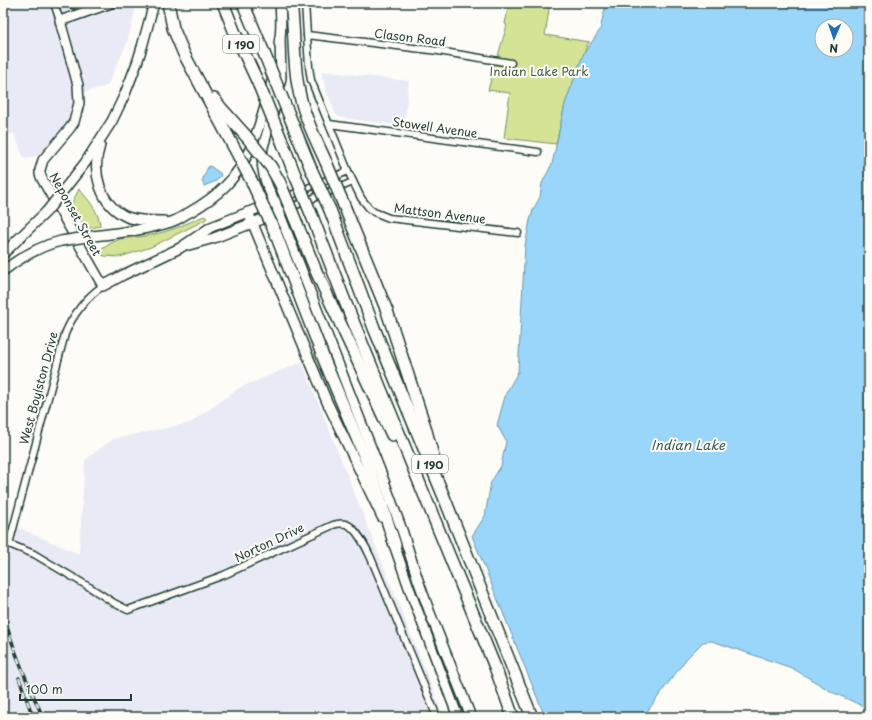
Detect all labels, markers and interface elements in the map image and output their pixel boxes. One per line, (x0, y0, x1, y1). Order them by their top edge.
north arrow (814, 18, 854, 58)
street label: Clason Road (373, 24, 447, 50)
road number: I 190 (223, 35, 259, 53)
text: N (829, 40, 838, 57)
park label: Indian Lake Park (490, 62, 588, 80)
street label: Stowell Avenue (391, 112, 479, 142)
street label: Neponset Street (46, 169, 106, 259)
street label: Mattson Avenue (393, 198, 487, 228)
street label: West Boylston Drive (14, 330, 62, 446)
water label: Indian Lake (651, 435, 726, 454)
road number: I 190 (412, 455, 448, 473)
street label: Norton Drive (231, 518, 307, 566)
scale bar (20, 676, 131, 702)
text: 100 m (26, 680, 63, 698)

